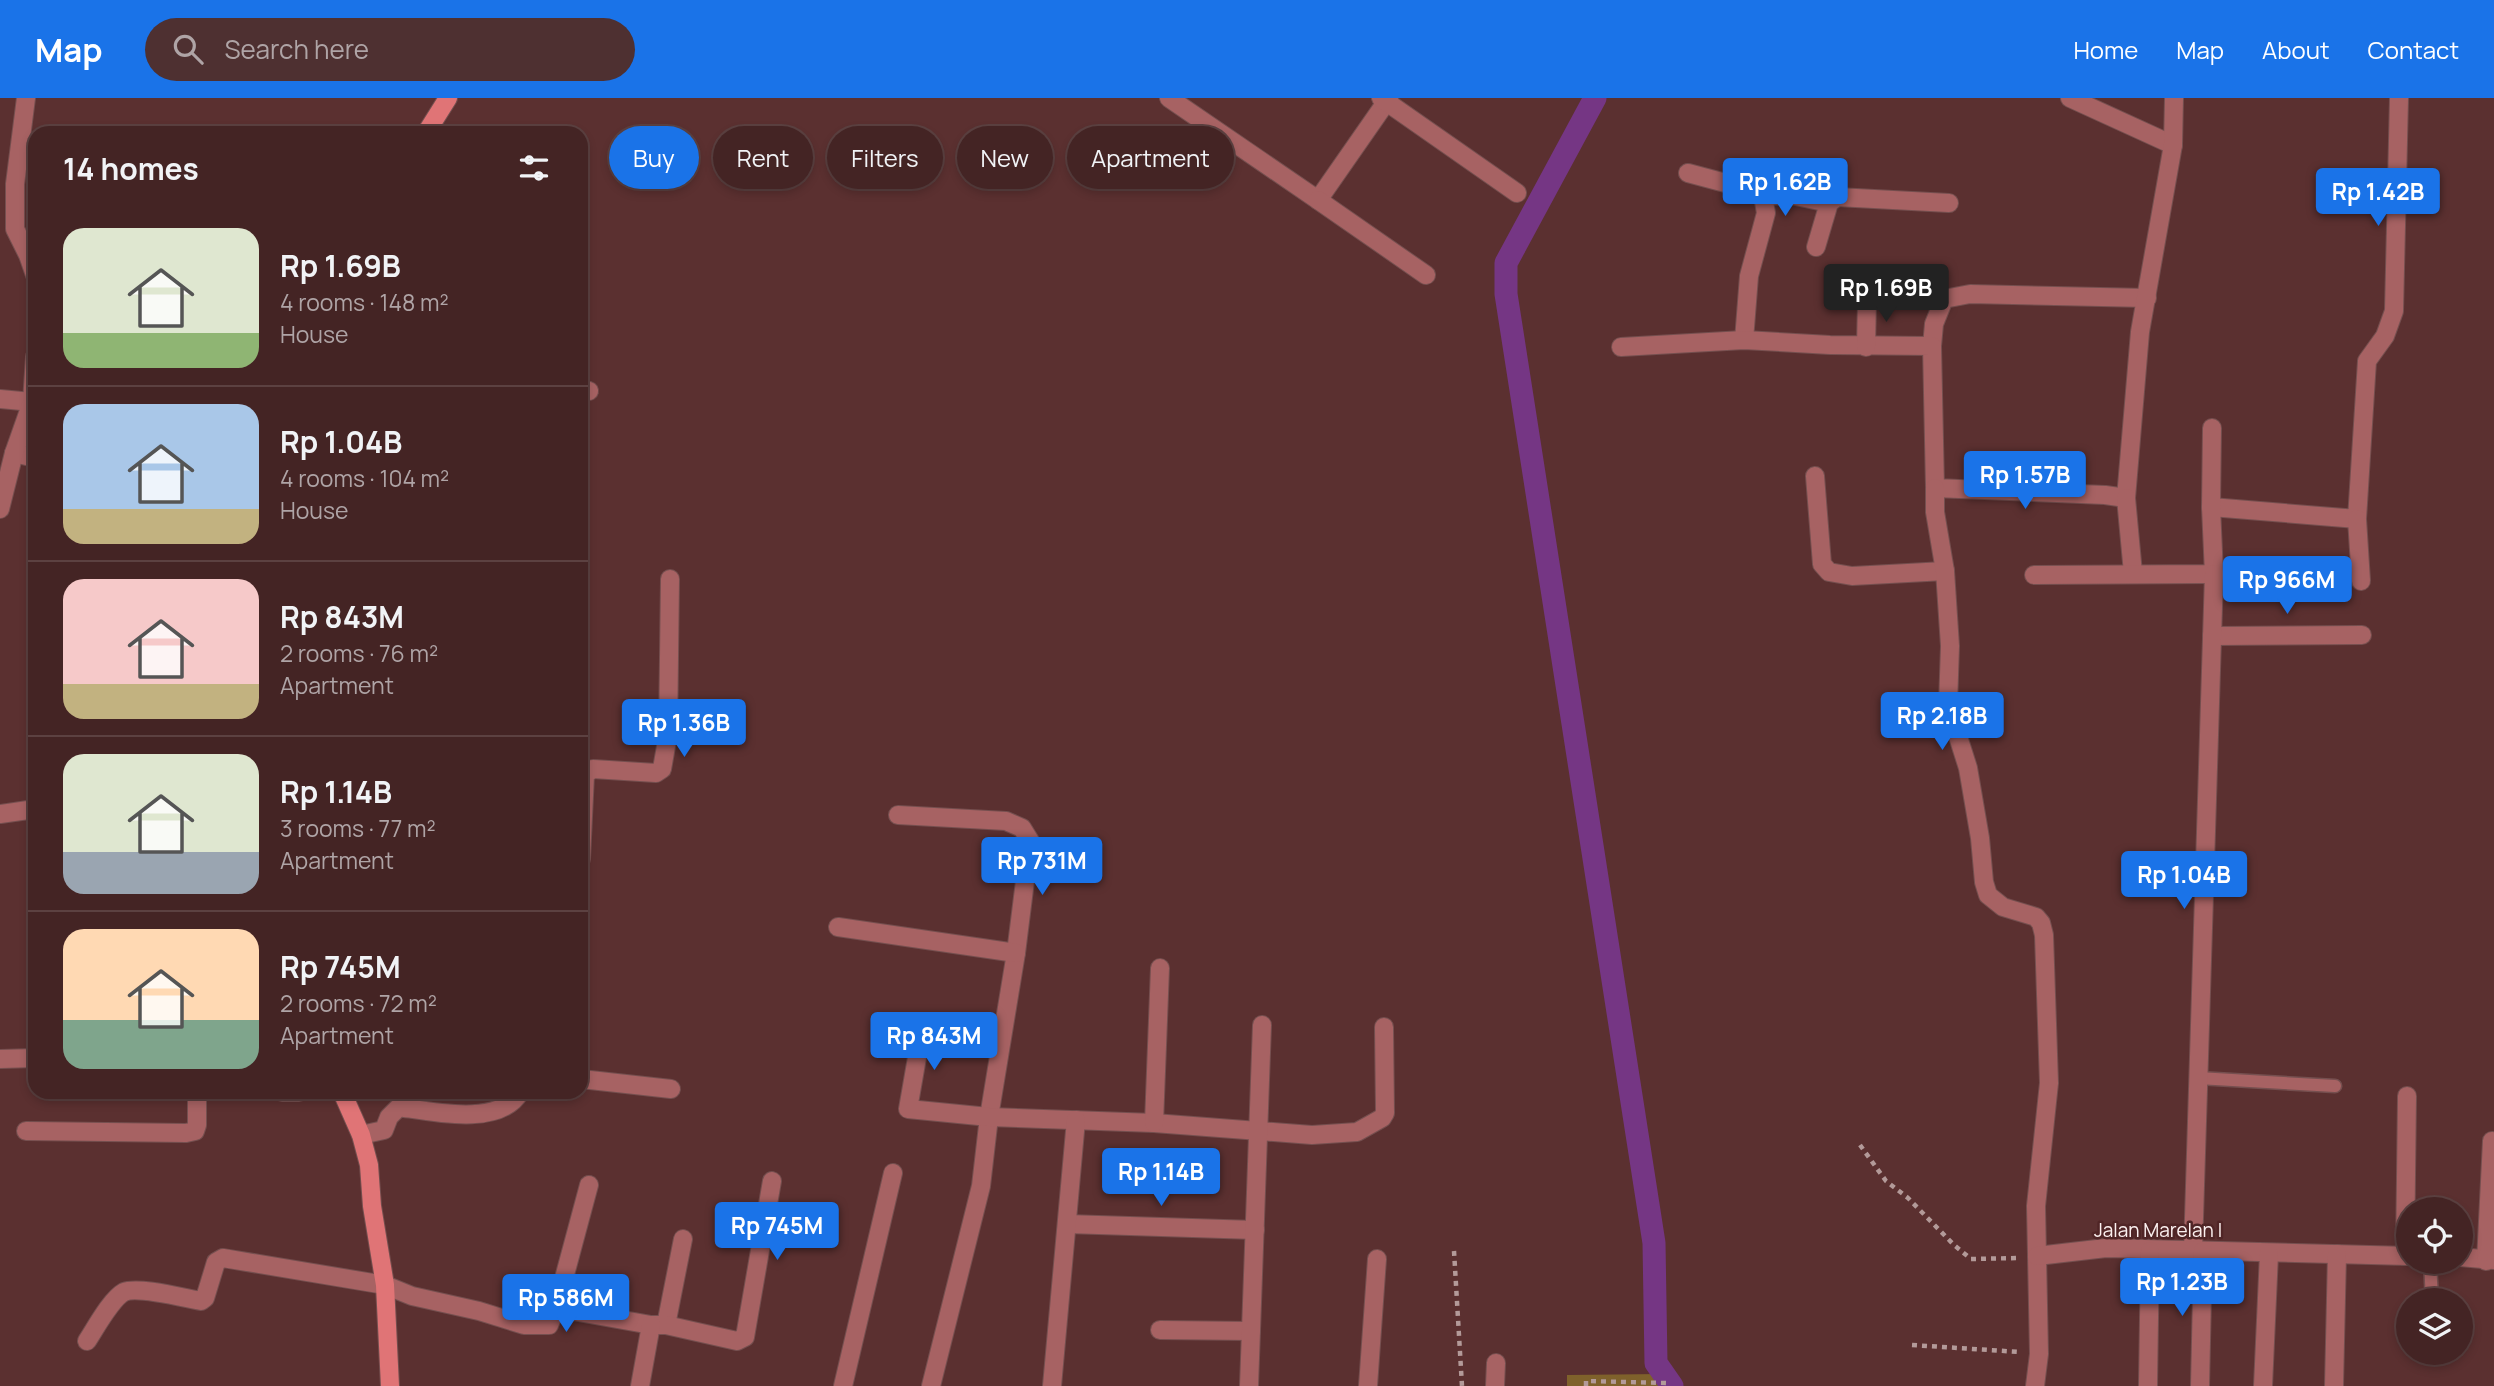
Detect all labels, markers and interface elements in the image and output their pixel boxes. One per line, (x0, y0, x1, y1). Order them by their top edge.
search box (145, 18, 635, 81)
text: Map (35, 27, 103, 72)
icon: search (169, 30, 207, 68)
text: Search here (225, 31, 369, 67)
text: Home (2073, 33, 2138, 66)
text: Map (2176, 33, 2224, 66)
text: About (2262, 33, 2330, 66)
text: Contact (2368, 33, 2459, 66)
chip: Buy (609, 126, 699, 189)
chip: Rent (713, 126, 813, 189)
chip: Filters (827, 126, 943, 189)
chip: New (957, 126, 1053, 189)
chip: Apartment (1067, 126, 1234, 189)
text: 14 homes (63, 148, 199, 189)
icon: filters (515, 149, 553, 187)
pin: Rp 1.62B (1713, 158, 1857, 218)
text: Rp 1.62B (1739, 165, 1831, 197)
pin: Rp 1.42B (2306, 169, 2450, 228)
text: Rp 1.42B (2332, 175, 2424, 207)
text: Rp 1.69B (280, 245, 401, 286)
icon: home (119, 256, 203, 340)
pin: Rp 1.69B (1814, 264, 1958, 324)
text: Rp 1.69B (1840, 271, 1932, 303)
text: 4 rooms · 148 m² (280, 286, 449, 318)
text: House (280, 318, 349, 350)
text: Rp 1.04B (280, 421, 402, 462)
icon: home (119, 432, 203, 516)
pin: Rp 1.57B (1953, 452, 2097, 511)
text: Rp 1.57B (1980, 458, 2070, 490)
text: 4 rooms · 104 m² (280, 462, 449, 494)
text: House (280, 494, 349, 526)
pin: Rp 966M (2222, 556, 2352, 616)
text: Rp 966M (2239, 563, 2335, 595)
text: Rp 843M (280, 596, 404, 637)
icon: home (119, 607, 203, 691)
text: 2 rooms · 76 m² (280, 637, 438, 669)
text: Apartment (280, 669, 394, 701)
pin: Rp 2.18B (1870, 692, 2014, 752)
text: Rp 2.18B (1897, 699, 1987, 731)
pin: Rp 1.36B (612, 700, 756, 759)
text: Rp 1.36B (638, 706, 730, 738)
text: Rp 1.14B (280, 771, 392, 812)
icon: home (119, 782, 203, 866)
text: 3 rooms · 77 m² (280, 812, 436, 844)
pin: Rp 731M (977, 838, 1107, 897)
text: Apartment (280, 844, 394, 876)
text: Rp 731M (997, 844, 1087, 876)
pin: Rp 1.04B (2112, 852, 2256, 911)
text: Rp 1.04B (2137, 858, 2231, 890)
text: Rp 745M (280, 946, 401, 987)
icon: home (119, 957, 203, 1041)
text: 2 rooms · 72 m² (280, 987, 437, 1019)
pin: Rp 843M (869, 1012, 999, 1072)
text: Apartment (280, 1019, 394, 1051)
text: Rp 843M (886, 1019, 982, 1051)
pin: Rp 1.14B (1089, 1148, 1233, 1208)
text: Rp 1.14B (1118, 1155, 1204, 1187)
map controls (2396, 1197, 2473, 1365)
button: locate (2396, 1197, 2473, 1274)
pin: Rp 745M (712, 1202, 842, 1262)
text: Rp 745M (731, 1209, 823, 1241)
street label: Jalan Marelan I (2094, 1217, 2222, 1243)
pin: Rp 1.23B (2110, 1258, 2254, 1318)
text: Rp 1.23B (2136, 1265, 2228, 1297)
pin: Rp 586M (501, 1274, 631, 1334)
text: Rp 586M (518, 1281, 614, 1313)
button: layers (2396, 1288, 2473, 1365)

